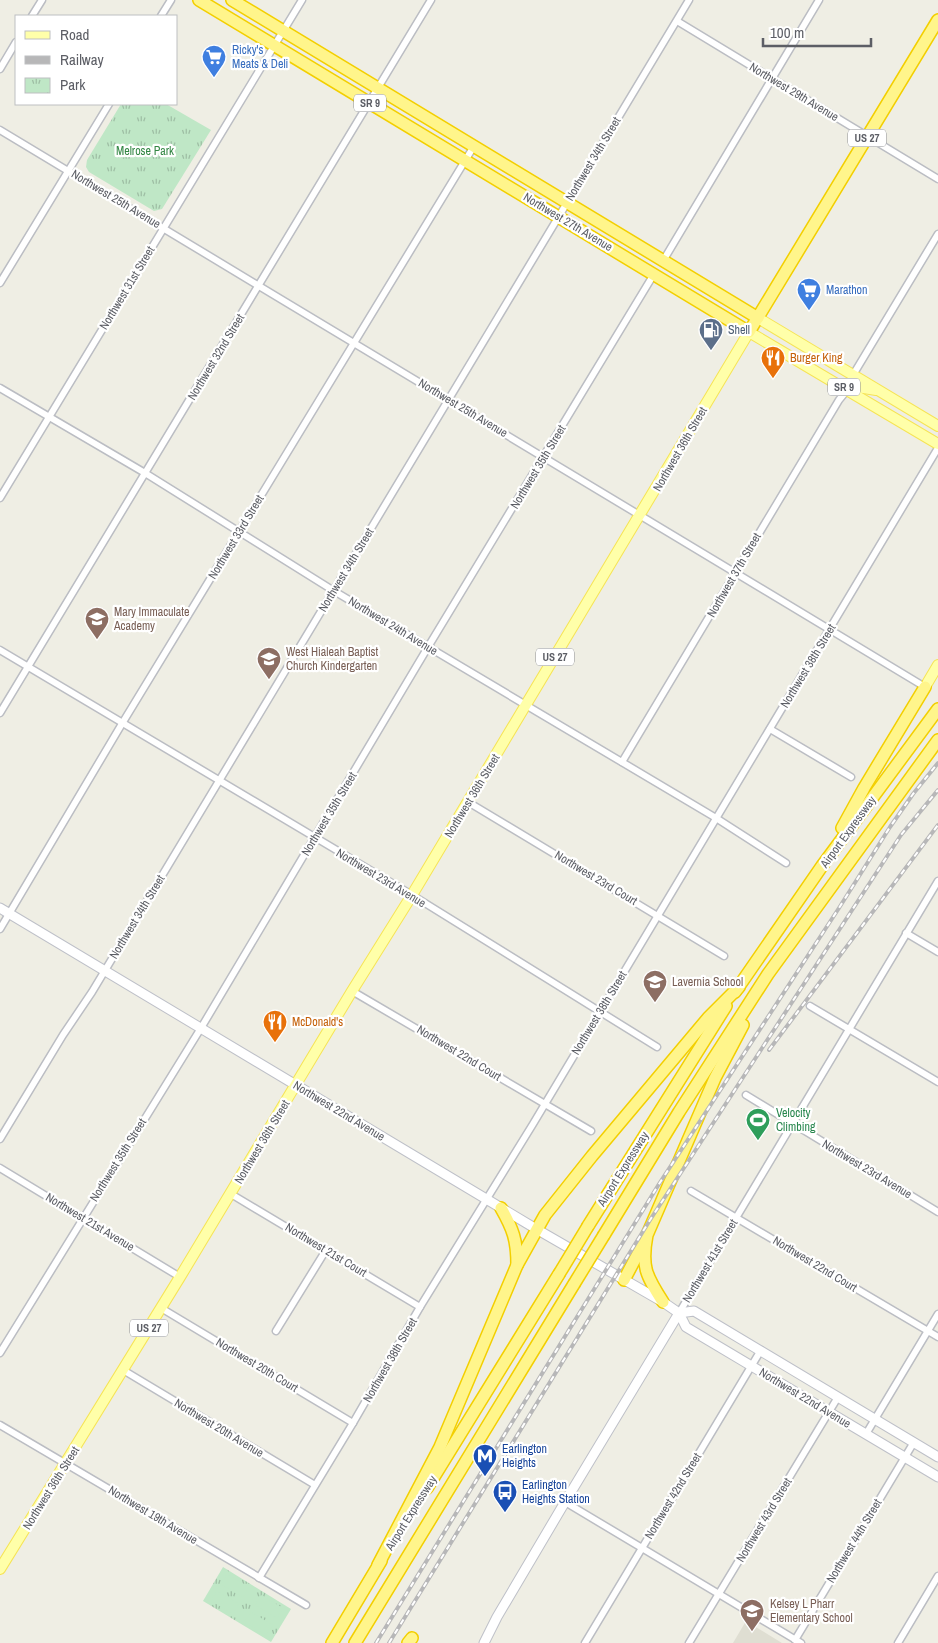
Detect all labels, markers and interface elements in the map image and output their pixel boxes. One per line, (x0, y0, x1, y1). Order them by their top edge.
legend (15, 15, 178, 105)
scale bar (763, 15, 870, 47)
text: 100 m (770, 22, 804, 43)
text: Road (60, 24, 89, 45)
place label: Ricky's Meats & Deli (232, 42, 288, 72)
supermarket icon: Ricky's Meats & Deli (201, 44, 227, 78)
text: Railway (60, 49, 105, 70)
street label: Northwest 29th Avenue (746, 59, 842, 125)
text: Park (60, 74, 86, 95)
road number: SR 9 (354, 95, 386, 112)
street label: Northwest 34th Street (562, 114, 624, 204)
road number: US 27 (848, 130, 886, 146)
park label: Melrose Park (116, 143, 174, 159)
street label: Northwest 25th Avenue (68, 166, 164, 232)
street label: Northwest 27th Avenue (520, 189, 616, 255)
street label: Northwest 31st Street (96, 243, 158, 333)
supermarket icon: Marathon (796, 277, 822, 311)
place label: Marathon (826, 282, 868, 298)
street label: Northwest 32nd Street (184, 311, 248, 403)
fuel station icon: Shell (698, 317, 724, 351)
place label: Shell (728, 322, 750, 338)
restaurant icon: Burger King (760, 345, 786, 379)
place label: Burger King (790, 350, 843, 366)
street label: Northwest 25th Avenue (415, 375, 511, 441)
road number: SR 9 (828, 378, 860, 396)
street label: Northwest 36th Street (649, 404, 711, 494)
street label: Northwest 35th Street (507, 422, 569, 512)
street label: Northwest 33rd Street (204, 492, 268, 582)
street label: Northwest 34th Street (315, 525, 377, 615)
street label: Northwest 37th Street (703, 530, 765, 620)
street label: Northwest 24th Avenue (345, 593, 441, 659)
place label: Mary Immaculate Academy (113, 604, 189, 634)
school or university icon: Mary Immaculate Academy (84, 606, 110, 640)
street label: Northwest 38th Street (777, 621, 839, 711)
place label: West Hialeah Baptist Church Kindergarten (286, 644, 379, 674)
school or university icon: West Hialeah Baptist Church Kindergarten (256, 646, 282, 680)
road number: US 27 (536, 649, 574, 666)
street label: Northwest 36th Street (441, 751, 503, 841)
street label: Northwest 35th Street (298, 769, 360, 859)
street label: Airport Expressway (816, 793, 880, 872)
street label: Northwest 23rd Avenue (333, 845, 429, 911)
street label: Northwest 23rd Court (552, 847, 640, 909)
street label: Northwest 34th Street (106, 872, 168, 962)
street label: Northwest 38th Street (568, 968, 630, 1058)
school or university icon: Lavernia School (642, 969, 668, 1003)
place label: Lavernia School (672, 974, 743, 990)
restaurant icon: McDonald's (262, 1009, 288, 1043)
place label: McDonald's (292, 1014, 343, 1030)
street label: Northwest 22nd Court (414, 1021, 504, 1085)
street label: Northwest 22nd Avenue (290, 1077, 388, 1145)
street label: Northwest 36th Street (231, 1097, 293, 1187)
place label: Velocity Climbing (776, 1105, 816, 1135)
sports icon: Velocity Climbing (745, 1107, 771, 1141)
street label: Northwest 35th Street (86, 1115, 150, 1205)
street label: Airport Expressway (593, 1129, 652, 1210)
street label: Northwest 23rd Avenue (819, 1136, 915, 1202)
street label: Northwest 21st Avenue (43, 1189, 137, 1255)
street label: Northwest 41st Street (679, 1216, 741, 1306)
street label: Northwest 21st Court (282, 1219, 370, 1281)
street label: Northwest 22nd Court (770, 1232, 860, 1296)
street label: Northwest 38th Street (359, 1315, 421, 1405)
road number: US 27 (130, 1320, 168, 1336)
street label: Northwest 20th Court (213, 1334, 301, 1396)
street label: Northwest 22nd Avenue (756, 1364, 854, 1432)
street label: Northwest 20th Avenue (171, 1395, 267, 1461)
place label: Earlington Heights (502, 1441, 547, 1471)
street label: Northwest 36th Street (19, 1443, 83, 1533)
metro station icon: Earlington Heights (472, 1443, 498, 1477)
street label: Northwest 42nd Street (641, 1450, 705, 1542)
street label: Airport Expressway (381, 1473, 440, 1554)
street label: Northwest 43rd Street (732, 1475, 796, 1565)
place label: Earlington Heights Station (522, 1477, 590, 1507)
bus stop icon: Earlington Heights Station (492, 1479, 518, 1513)
street label: Northwest 19th Avenue (105, 1482, 201, 1548)
street label: Northwest 44th Street (823, 1496, 885, 1586)
place label: Kelsey L Pharr Elementary School (770, 1596, 853, 1626)
school or university icon: Kelsey L Pharr Elementary School (739, 1598, 765, 1632)

